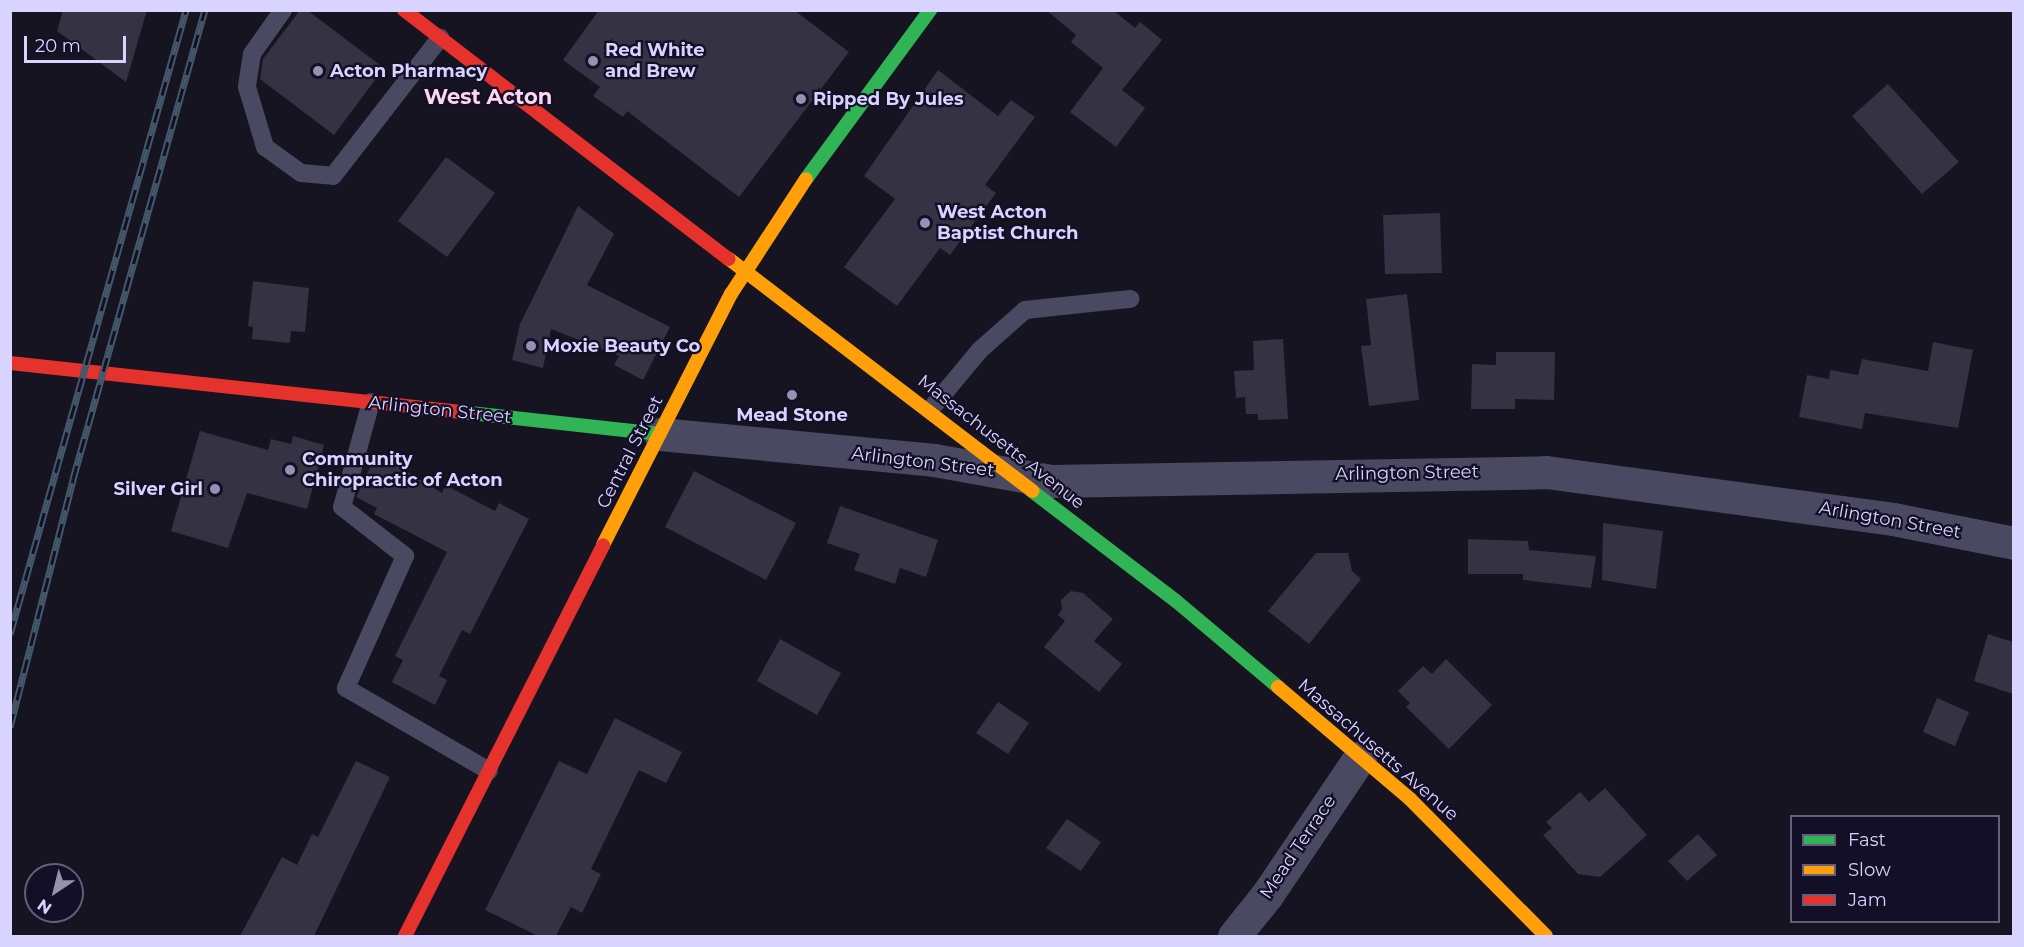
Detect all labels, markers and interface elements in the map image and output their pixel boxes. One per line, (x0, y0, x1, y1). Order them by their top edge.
scale bar (27, 24, 129, 62)
text: 20 m (35, 35, 81, 57)
place label: Red White and Brew (605, 40, 705, 82)
marker: Red White and Brew (586, 54, 600, 68)
place label: Acton Pharmacy (330, 60, 487, 82)
marker: Acton Pharmacy (311, 64, 325, 78)
district label: West Acton (424, 84, 552, 110)
place label: Ripped By Jules (813, 88, 964, 110)
marker: Ripped By Jules (794, 92, 808, 106)
place label: West Acton Baptist Church (937, 202, 1078, 244)
marker: West Acton Baptist Church (918, 216, 932, 230)
place label: Moxie Beauty Co (543, 335, 700, 357)
marker: Moxie Beauty Co (524, 339, 538, 353)
street label: Massachusetts Avenue (913, 370, 1089, 514)
marker: Mead Stone (785, 388, 799, 402)
street label: Arlington Street (367, 392, 513, 428)
street label: Central Street (592, 392, 668, 512)
place label: Mead Stone (736, 404, 848, 426)
street label: Arlington Street (850, 443, 996, 481)
place label: Community Chiropractic of Acton (302, 449, 503, 492)
street label: Arlington Street (1335, 461, 1479, 485)
marker: Community Chiropractic of Acton (283, 463, 297, 477)
place label: Silver Girl (114, 478, 203, 500)
marker: Silver Girl (208, 482, 222, 496)
street label: Arlington Street (1817, 497, 1963, 543)
street label: Massachusetts Avenue (1293, 674, 1463, 826)
street label: Mead Terrace (1255, 791, 1341, 903)
legend (1790, 815, 2000, 923)
text: Fast (1848, 829, 1886, 851)
text: Slow (1848, 859, 1891, 881)
north arrow (24, 863, 84, 923)
text: Jam (1848, 889, 1887, 911)
text: N (34, 895, 55, 918)

